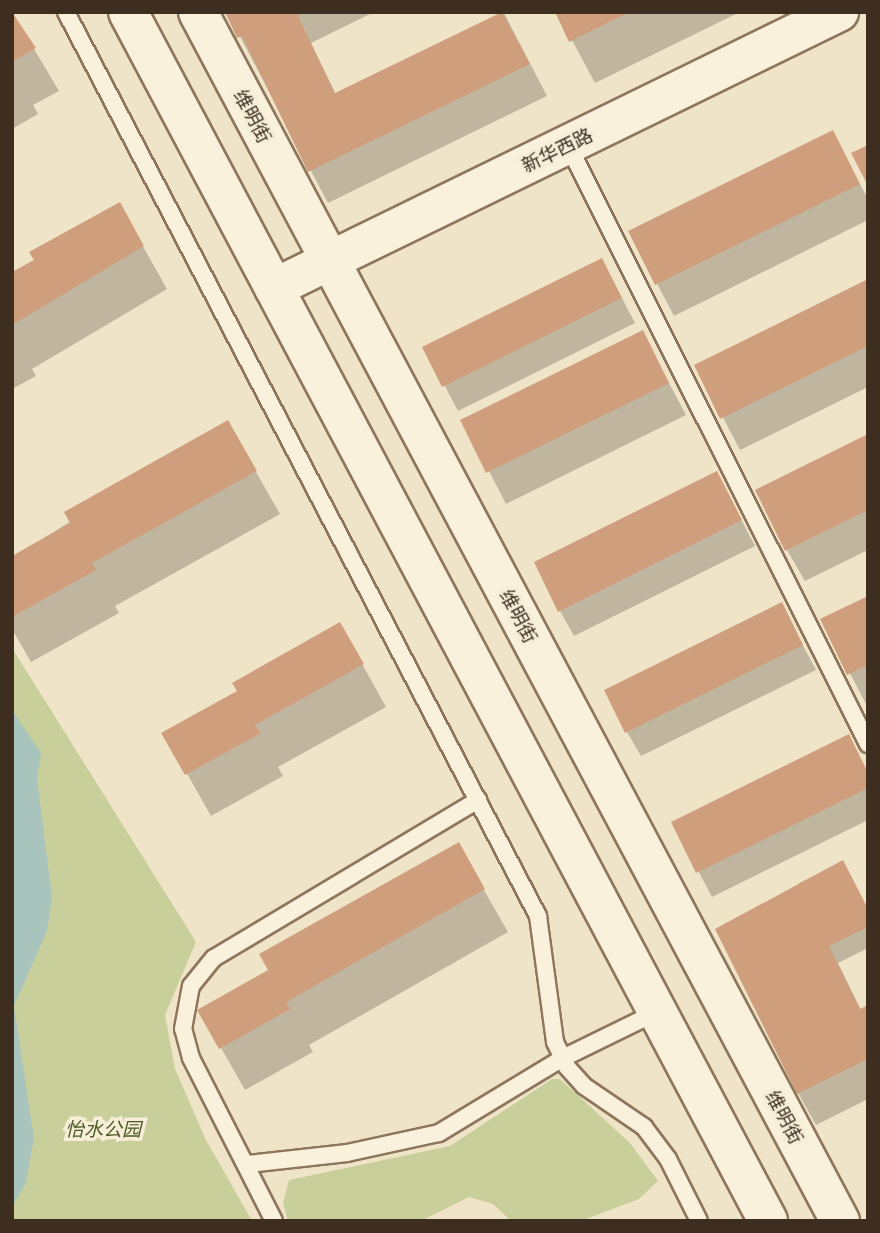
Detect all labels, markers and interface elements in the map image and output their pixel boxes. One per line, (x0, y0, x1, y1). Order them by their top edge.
street label: 维明街 (230, 85, 276, 147)
street label: 新华西路 (518, 123, 596, 177)
street label: 维明街 (496, 585, 542, 647)
street label: 维明街 (762, 1086, 808, 1148)
park label: 怡水公园 (65, 1118, 141, 1140)

